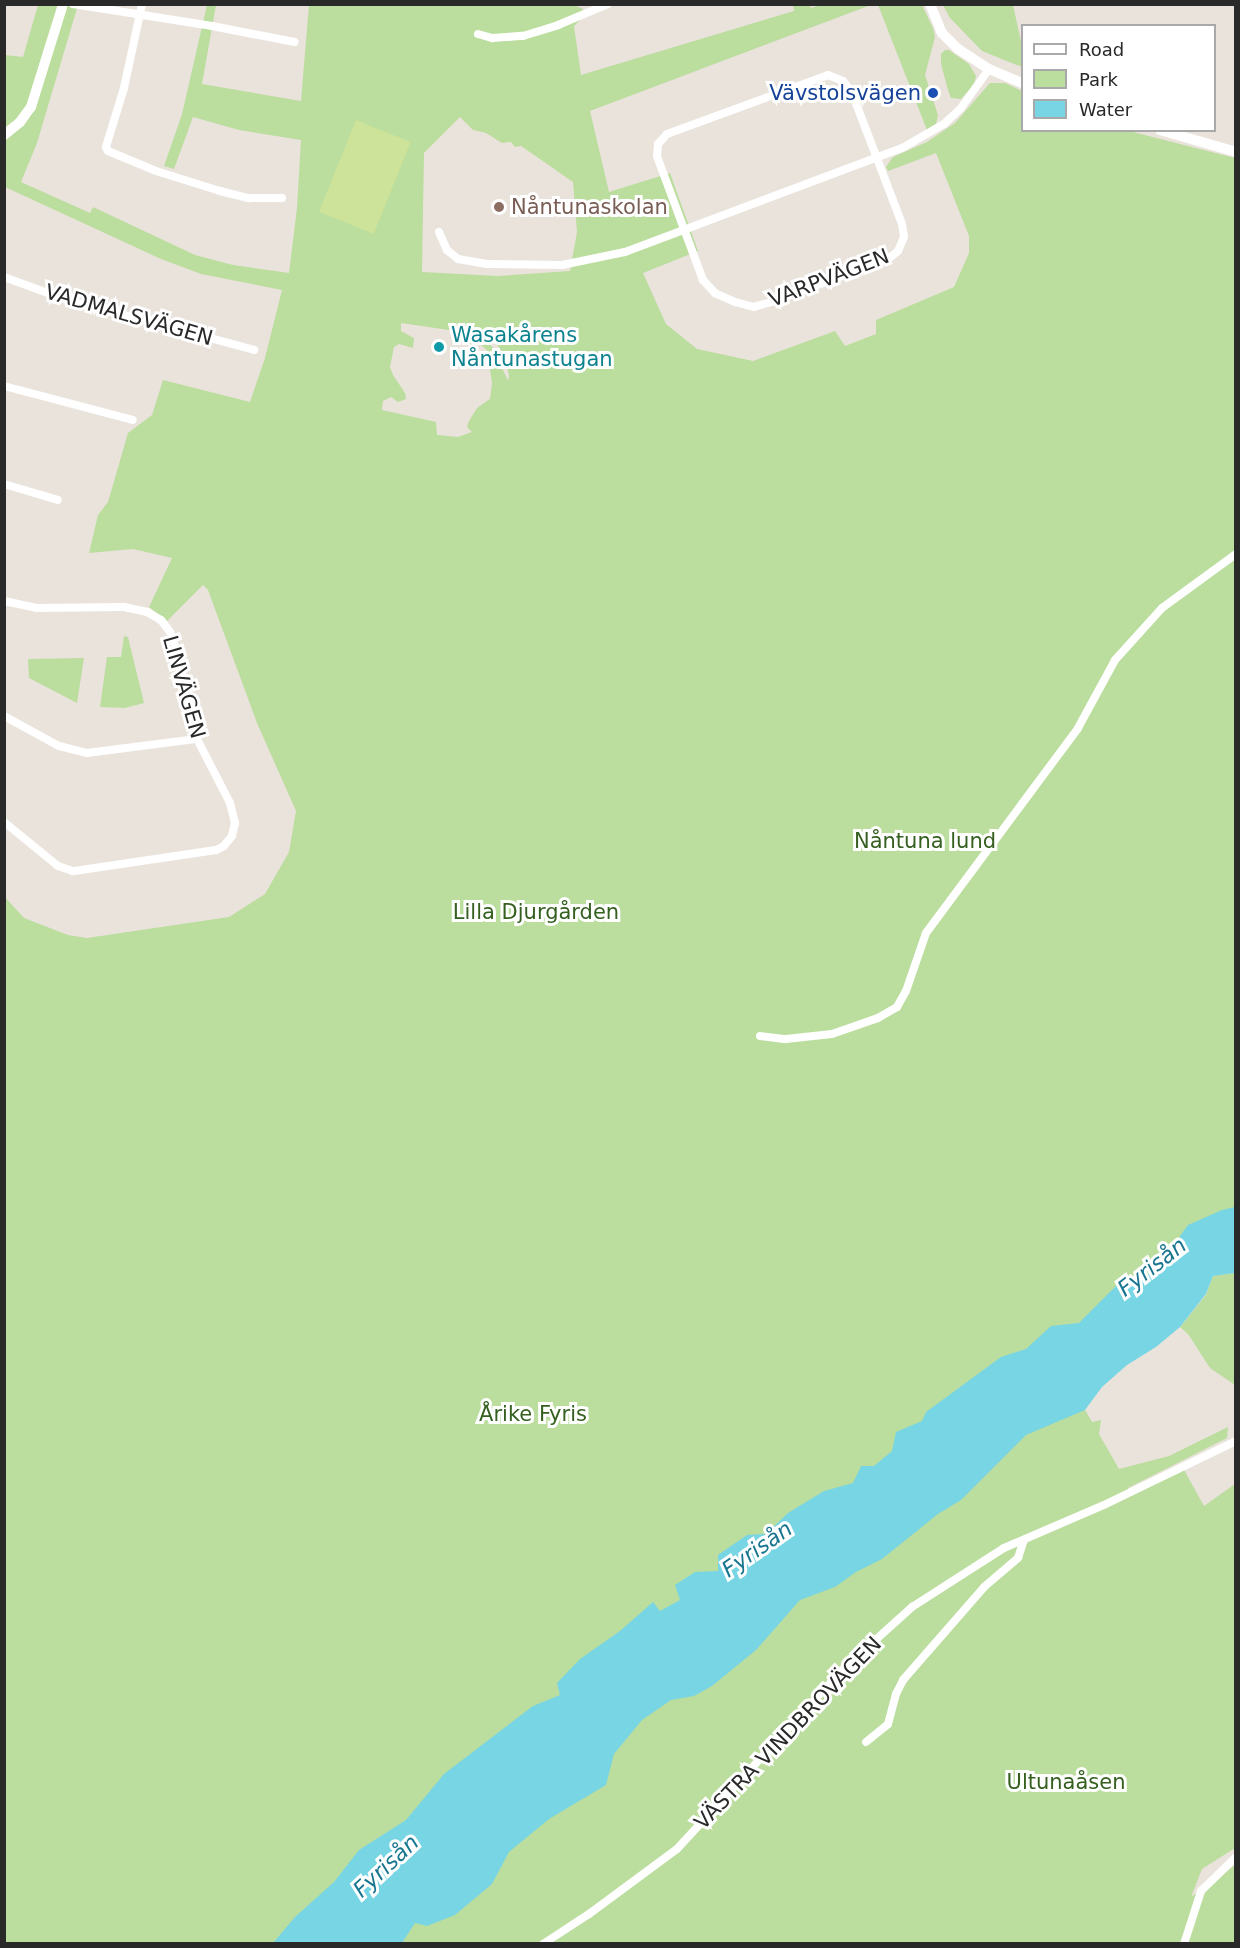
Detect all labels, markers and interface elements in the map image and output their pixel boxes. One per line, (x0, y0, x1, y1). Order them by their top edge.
legend (1021, 24, 1216, 132)
text: Road (1079, 39, 1124, 60)
text: Park (1079, 69, 1118, 90)
place label: Vävstolsvägen (769, 80, 921, 106)
marker: Vävstolsvägen (926, 86, 940, 100)
text: Water (1079, 99, 1132, 120)
place label: Nåntunaskolan (511, 194, 668, 220)
marker: Nåntunaskolan (492, 200, 506, 214)
street label: VARPVÄGEN (765, 243, 893, 313)
street label: VADMALSVÄGEN (42, 279, 216, 351)
place label: Wasakårens Nåntunastugan (451, 322, 613, 372)
marker: Wasakårens Nåntunastugan (432, 340, 446, 354)
street label: LINVÄGEN (157, 633, 211, 741)
park label: Nåntuna lund (854, 828, 996, 854)
park label: Lilla Djurgården (453, 899, 619, 925)
water label: Fyrisån (1112, 1232, 1192, 1302)
park label: Årike Fyris (479, 1401, 587, 1427)
water label: Fyrisån (717, 1515, 797, 1583)
street label: VÄSTRA VINDBROVÄGEN (689, 1631, 887, 1835)
park label: Ultunaåsen (1007, 1769, 1125, 1795)
water label: Fyrisån (348, 1829, 424, 1903)

